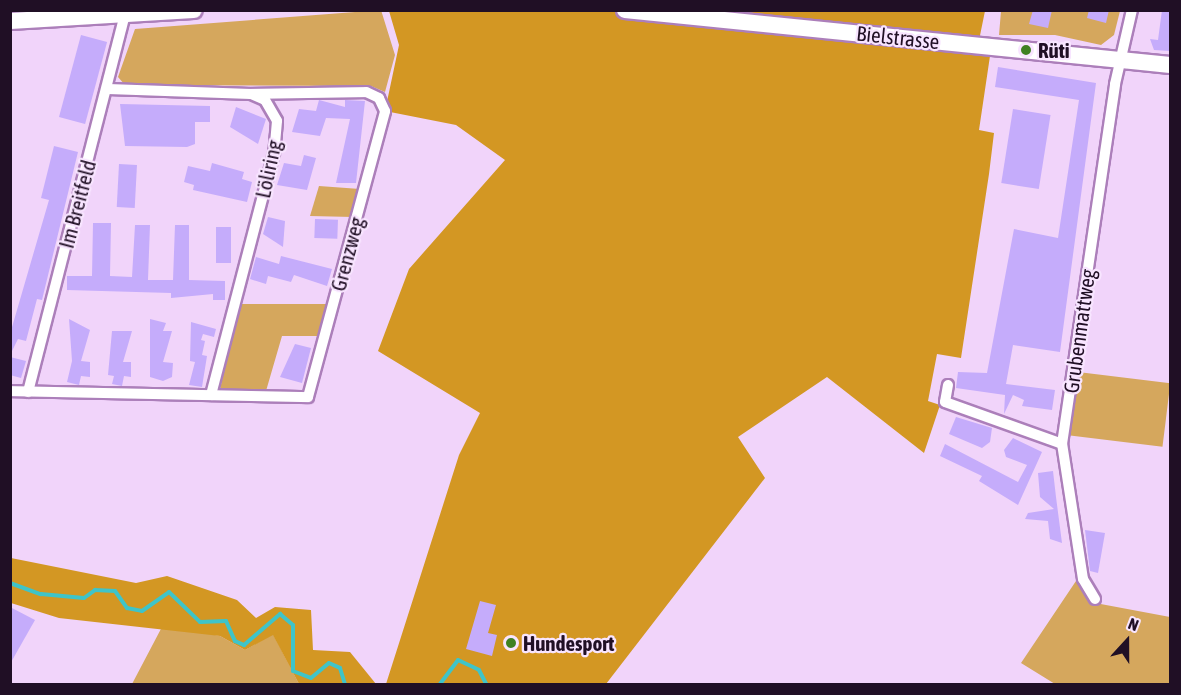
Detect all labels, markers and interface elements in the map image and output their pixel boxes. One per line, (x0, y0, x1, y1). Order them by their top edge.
street label: Bielstrasse (855, 20, 941, 54)
place label: Rüti (1038, 37, 1070, 63)
marker: Rüti (1019, 43, 1033, 57)
street label: Löliring (250, 138, 286, 200)
street label: Im Breitfeld (53, 157, 101, 251)
street label: Grenzweg (325, 214, 369, 294)
street label: Grubenmattweg (1058, 267, 1100, 395)
north arrow (1097, 611, 1157, 671)
text: N (1126, 614, 1141, 634)
place label: Hundesport (523, 630, 614, 656)
marker: Hundesport (504, 636, 518, 650)

